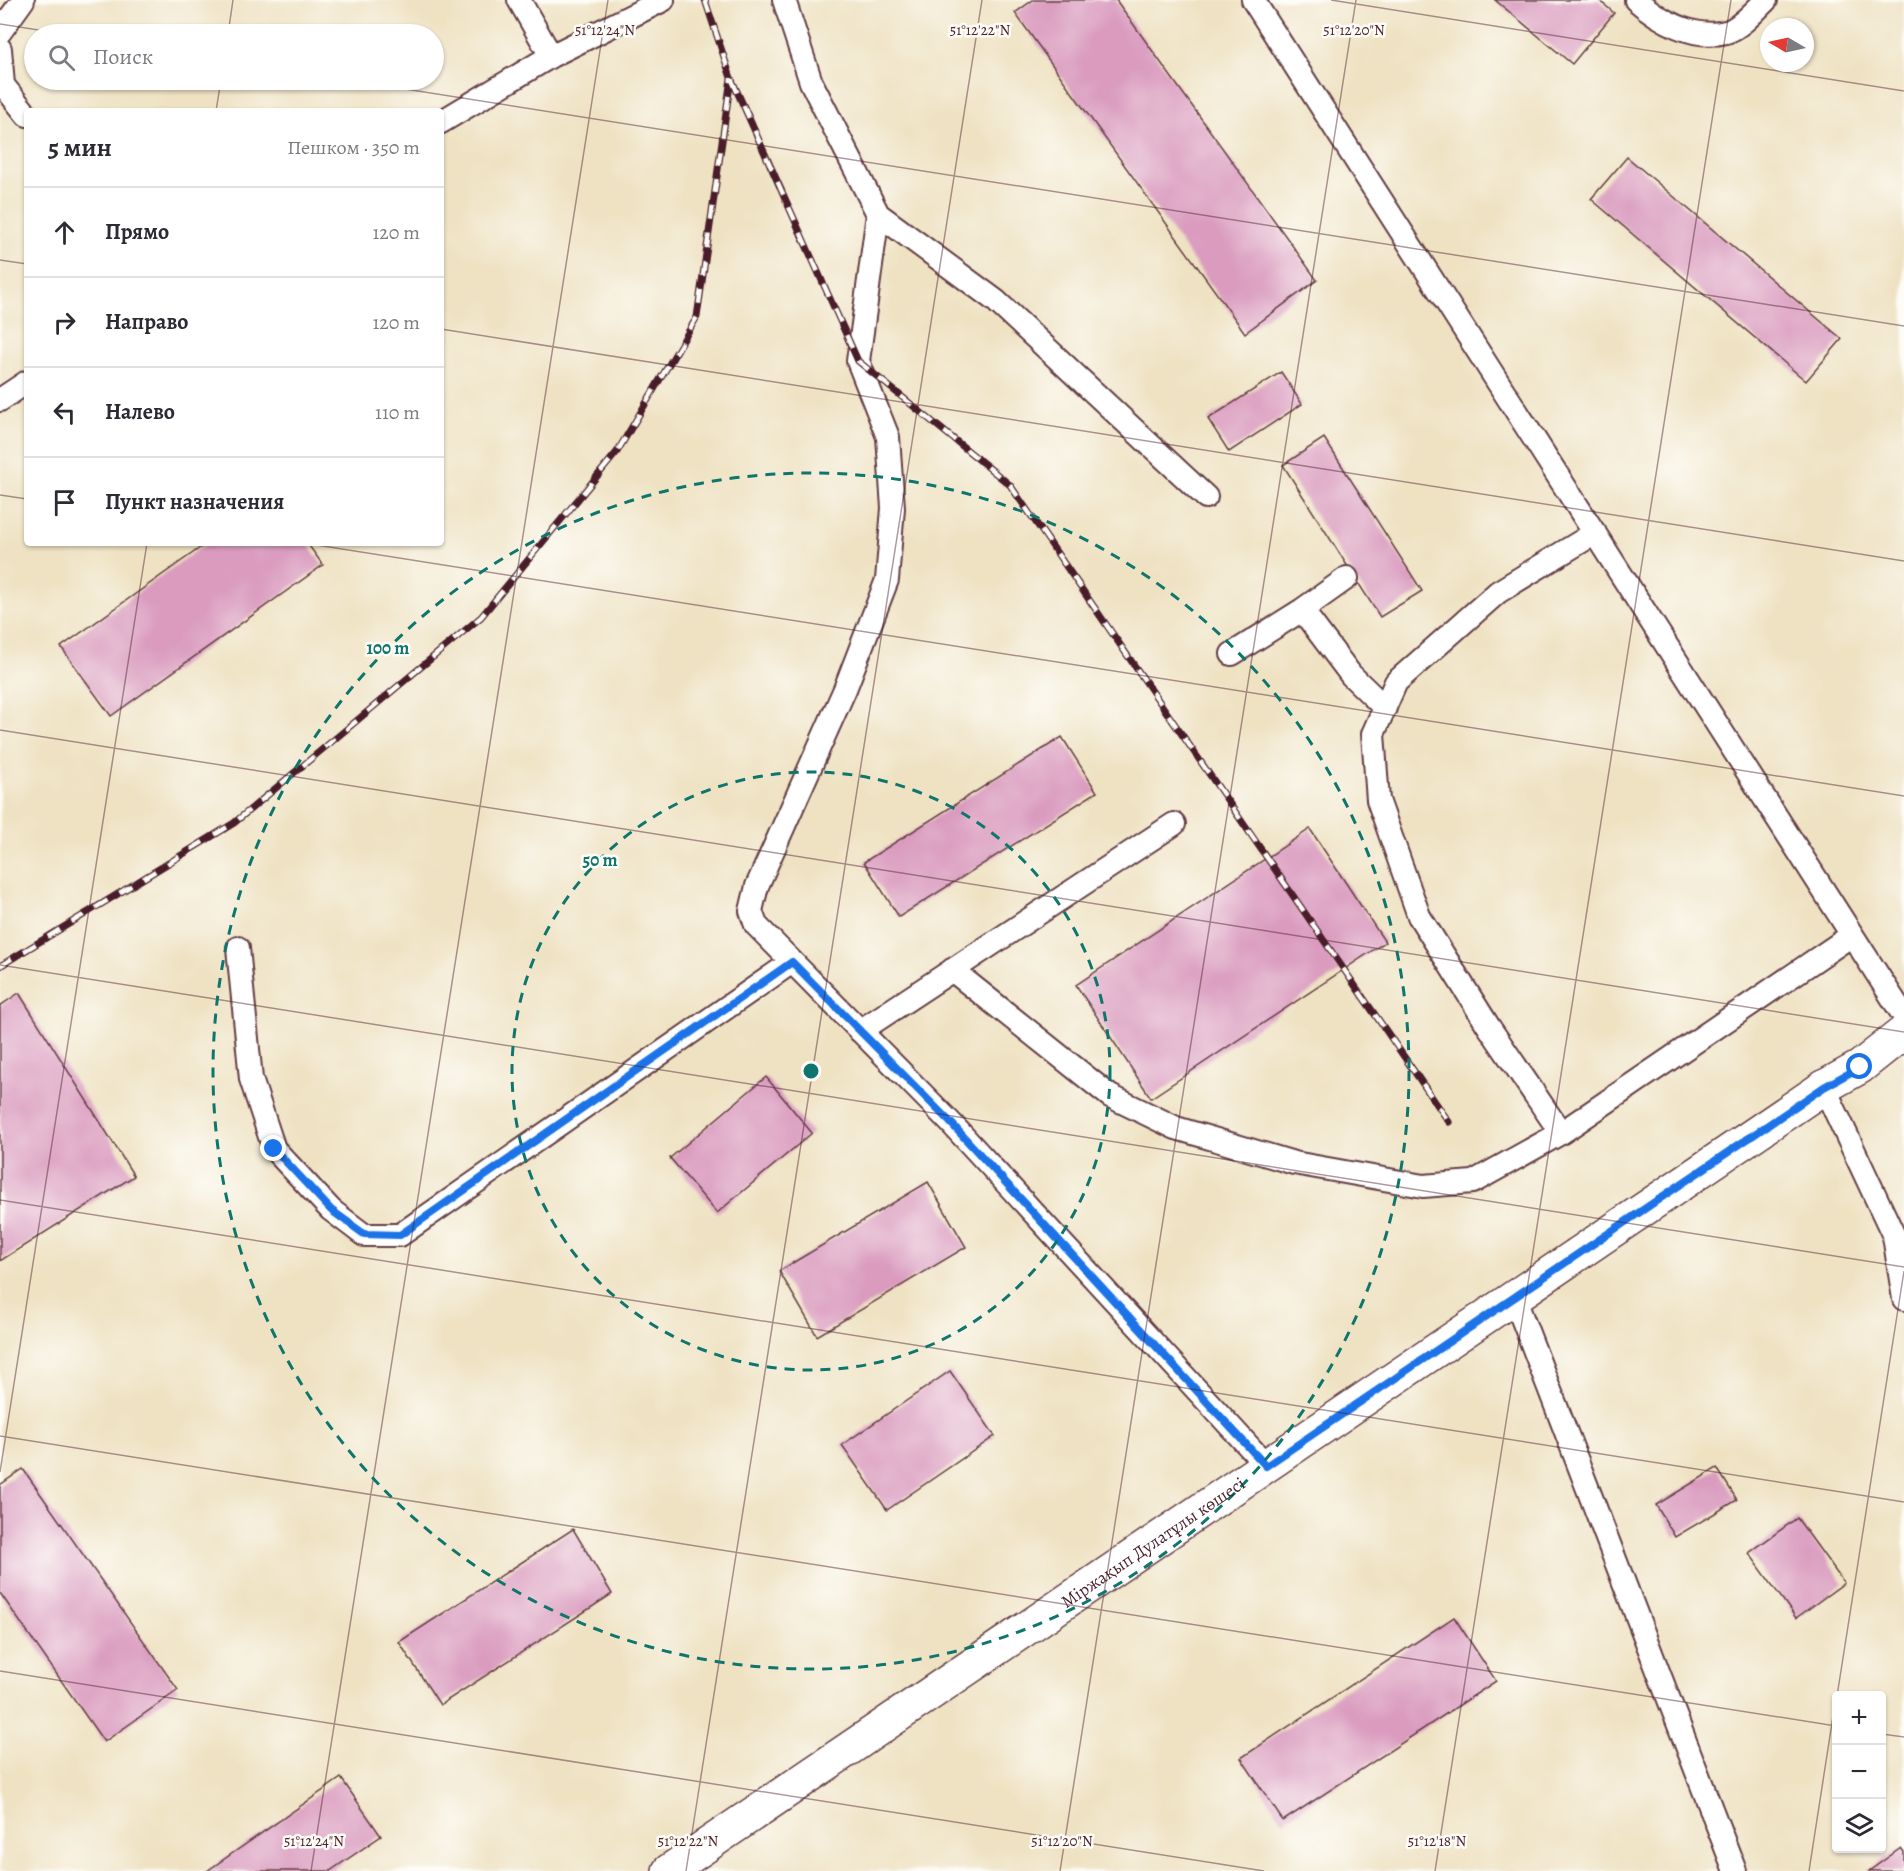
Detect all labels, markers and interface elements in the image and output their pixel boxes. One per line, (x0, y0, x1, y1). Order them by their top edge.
north arrow (1760, 18, 1814, 72)
text: 51°12'24"N (575, 20, 635, 40)
text: 51°12'22"N (950, 20, 1010, 40)
text: 51°12'20"N (1323, 20, 1385, 40)
search box (24, 24, 444, 90)
icon: search (45, 41, 78, 74)
text: Поиск (93, 42, 153, 72)
text: 5 мин (48, 130, 112, 165)
text: Пешком · 350 m (287, 134, 420, 161)
icon: ahead (48, 216, 81, 249)
text: Прямо (105, 217, 169, 247)
text: 120 m (372, 219, 420, 246)
icon: right (48, 306, 81, 339)
text: Направо (105, 307, 188, 337)
text: 120 m (372, 309, 420, 336)
icon: left (48, 396, 81, 429)
text: Налево (105, 397, 175, 427)
text: 110 m (375, 399, 420, 426)
icon: arrive (48, 486, 81, 519)
text: Пункт назначения (105, 487, 284, 517)
text: 100 m (367, 636, 409, 660)
text: 50 m (583, 848, 617, 872)
route start (1846, 1053, 1872, 1079)
centre of rings (801, 1061, 821, 1081)
route end (260, 1135, 286, 1161)
street label: Міржақып Дулатұлы көшесі (1056, 1471, 1250, 1614)
map controls (1832, 1691, 1886, 1853)
button: + (1832, 1691, 1886, 1745)
button: − (1832, 1745, 1886, 1799)
button: layers (1832, 1799, 1886, 1853)
text: 51°12'24"N (284, 1831, 344, 1851)
text: 51°12'22"N (658, 1831, 718, 1851)
text: 51°12'20"N (1031, 1831, 1093, 1851)
text: 51°12'18"N (1408, 1831, 1467, 1851)

